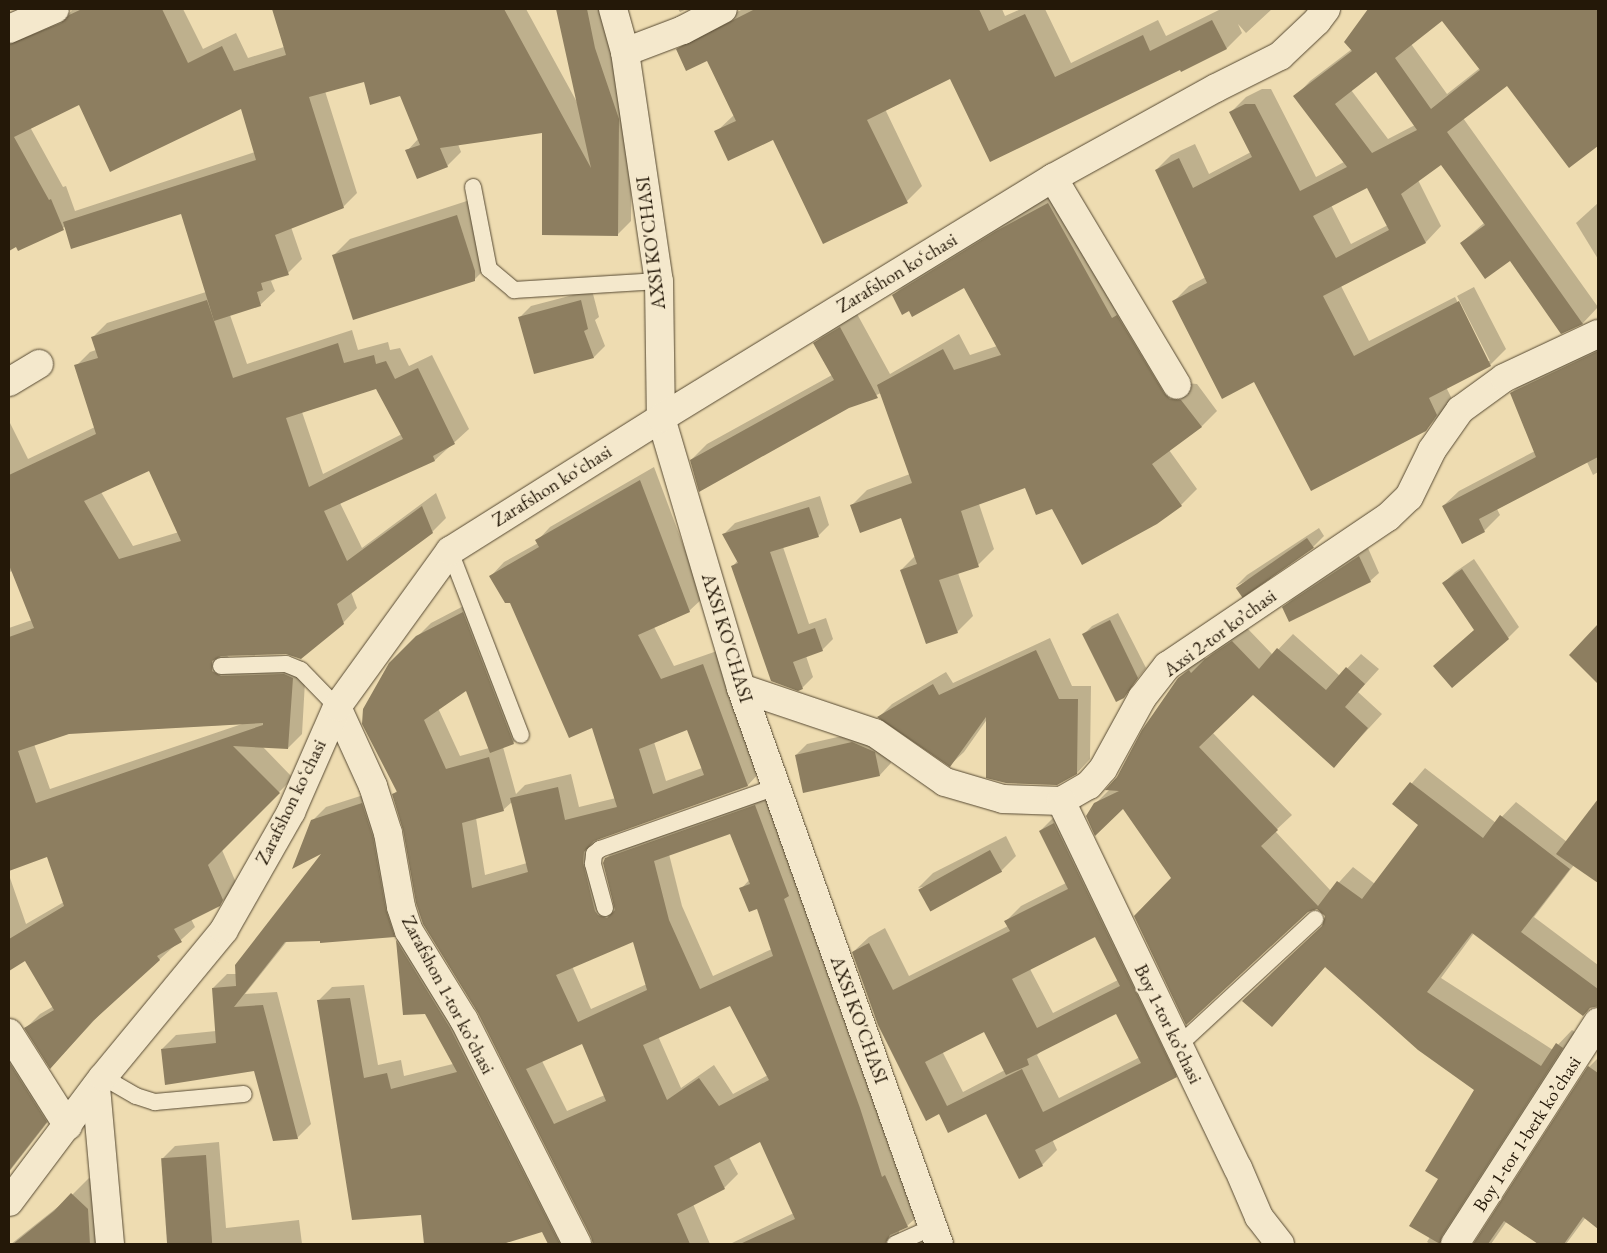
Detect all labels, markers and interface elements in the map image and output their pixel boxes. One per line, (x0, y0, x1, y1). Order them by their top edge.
street label: AXSI KO'CHASI (632, 175, 670, 311)
street label: Zarafshon koʻchasi (833, 228, 961, 318)
street label: Zarafshon koʻchasi (488, 440, 616, 532)
street label: AXSI KO'CHASI (696, 570, 758, 706)
street label: Аxsi 2-tor koʼchasi (1159, 584, 1281, 682)
street label: Zarafshon koʻchasi (251, 736, 331, 868)
street label: Zarafshon 1-tor koʼchasi (397, 912, 499, 1078)
street label: AXSI KO'CHASI (825, 953, 893, 1087)
street label: Boy 1-tor koʼchasi (1129, 961, 1207, 1087)
street label: Boy 1-tor 1-berk koʼchasi (1468, 1052, 1586, 1216)

